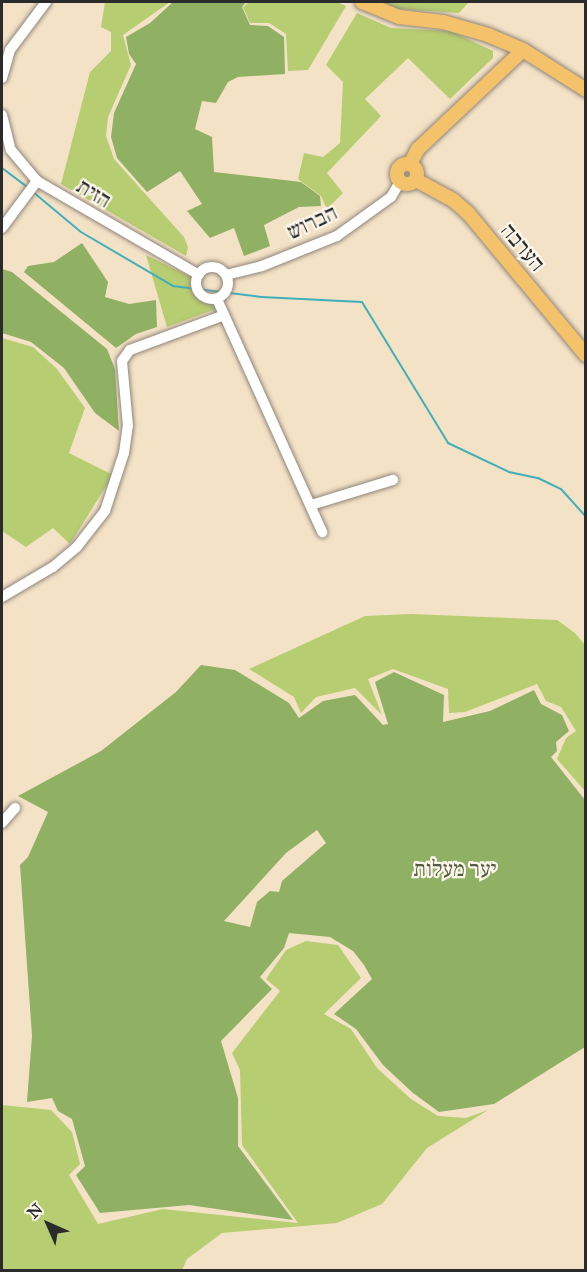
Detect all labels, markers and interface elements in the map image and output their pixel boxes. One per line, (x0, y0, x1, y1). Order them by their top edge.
street label: הזית (72, 173, 116, 213)
street label: הברוש (283, 199, 341, 245)
street label: הערבה (495, 217, 551, 277)
park label: יער מעלות (414, 856, 496, 882)
north arrow (18, 1194, 78, 1254)
text: N (23, 1199, 46, 1222)

